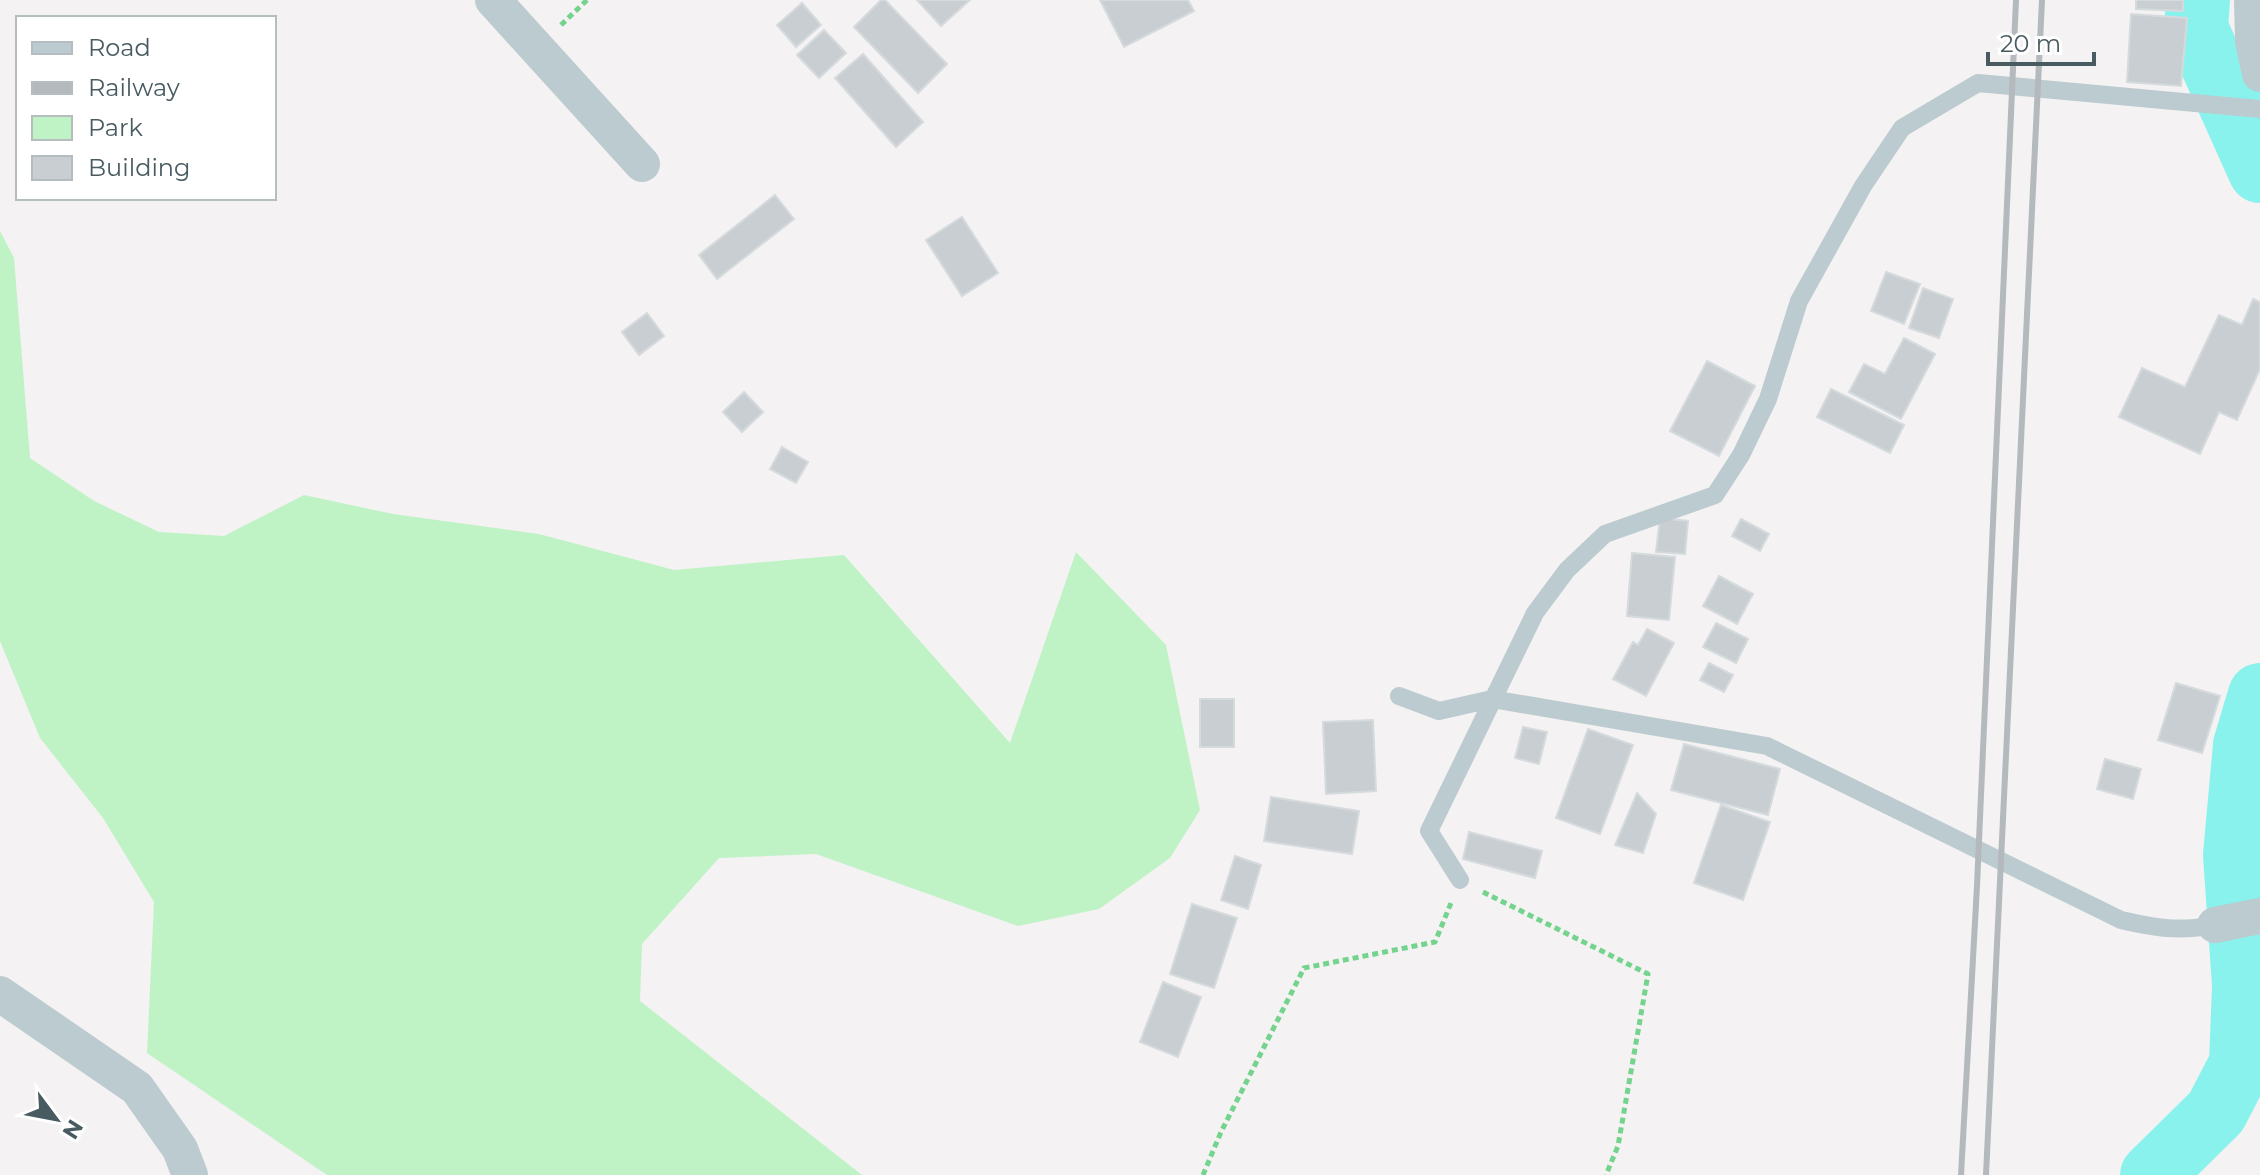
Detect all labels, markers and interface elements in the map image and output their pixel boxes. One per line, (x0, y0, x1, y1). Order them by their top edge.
legend (16, 16, 276, 200)
scale bar (1988, 16, 2094, 66)
text: 20 m (2000, 29, 2061, 58)
text: Road (88, 33, 151, 62)
text: Railway (88, 73, 180, 102)
text: Park (88, 113, 143, 142)
text: Building (88, 153, 191, 182)
north arrow (16, 1079, 96, 1159)
text: N (56, 1115, 89, 1144)

